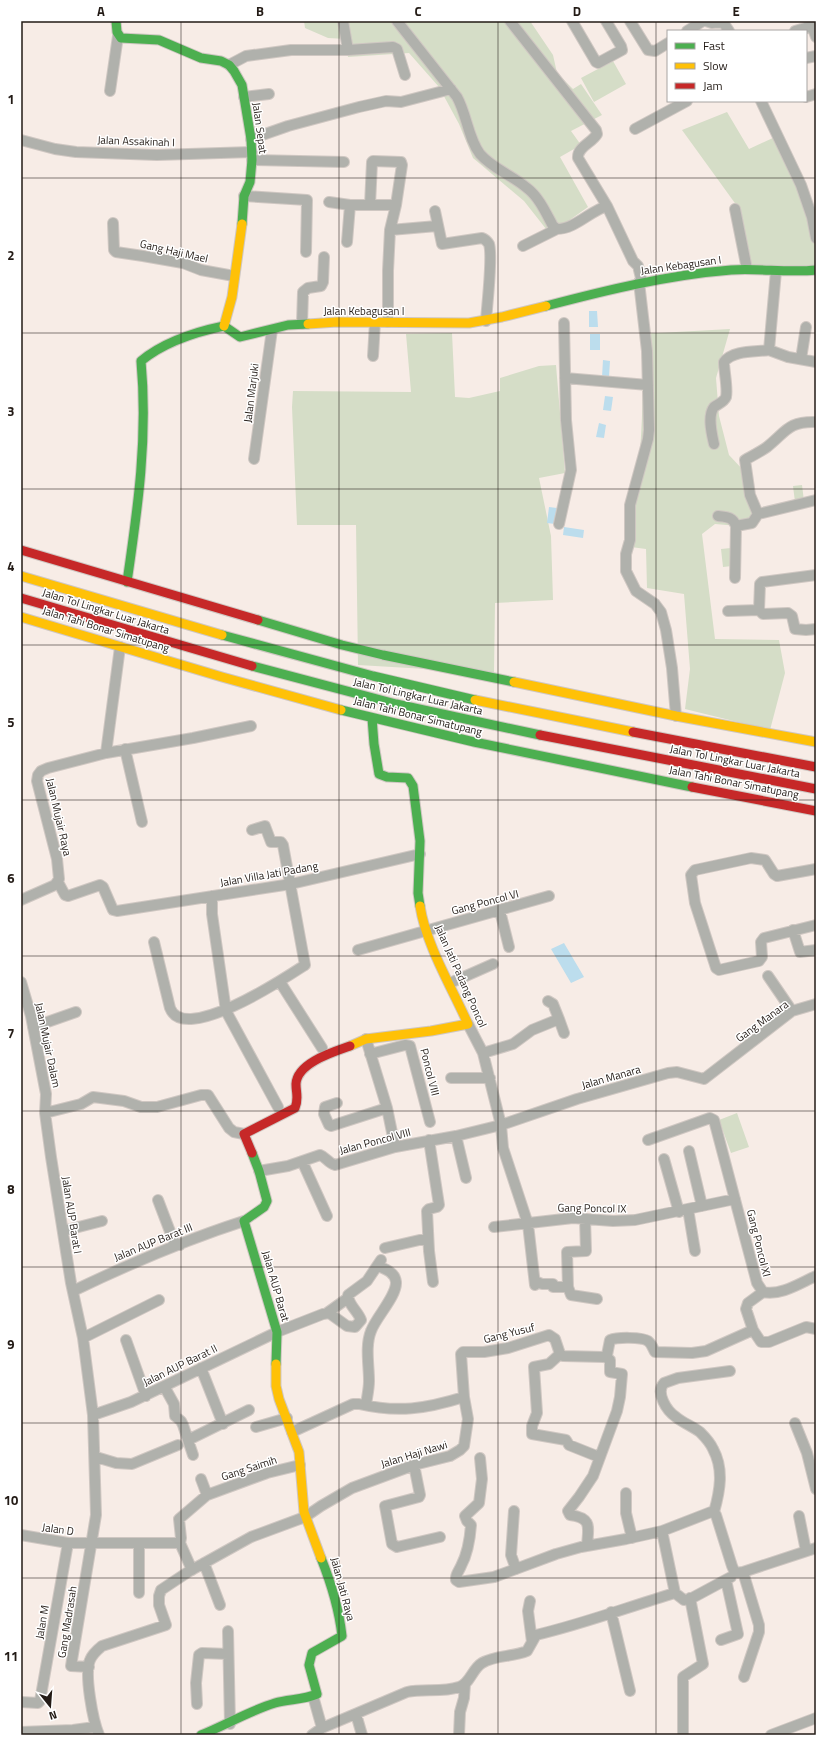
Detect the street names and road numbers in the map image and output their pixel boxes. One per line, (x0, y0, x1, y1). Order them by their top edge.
street label: Jalan Sepat (248, 101, 272, 155)
street label: Jalan Assakinah I (97, 132, 175, 150)
street label: Gang Haji Mael (138, 235, 210, 267)
street label: Jalan Kebagusan I (640, 251, 722, 279)
street label: Jalan Kebagusan I (323, 303, 405, 319)
street label: Jalan Marjuki (239, 362, 263, 424)
street label: Jalan Tol Lingkar Luar Jakarta (40, 584, 172, 638)
street label: Jalan Tahi Bonar Simatupang (41, 602, 172, 656)
street label: Jalan Tol Lingkar Luar Jakarta (352, 673, 485, 719)
street label: Jalan Tahi Bonar Simatupang (352, 692, 484, 740)
street label: Jalan Tol Lingkar Luar Jakarta (669, 741, 802, 782)
street label: Jalan Tahi Bonar Simatupang (668, 762, 801, 803)
street label: Jalan Mujair Raya (42, 776, 76, 858)
street label: Jalan Villa Jati Padang (219, 857, 320, 890)
street label: Gang Poncol VI (450, 885, 520, 919)
street label: Jalan Jati Padang Poncol (431, 922, 491, 1030)
street label: Gang Manara (732, 996, 792, 1046)
street label: Jalan Mujair Dalam (31, 1001, 65, 1089)
street label: Poncol VIII (416, 1047, 444, 1097)
street label: Jalan Manara (580, 1061, 643, 1093)
street label: Jalan Poncol VIII (338, 1124, 412, 1158)
street label: Jalan AUP Barat I (58, 1175, 86, 1255)
street label: Gang Poncol IX (557, 1199, 627, 1217)
street label: Gang Poncol XI (743, 1208, 775, 1278)
street label: Jalan AUP Barat III (111, 1219, 195, 1265)
street label: Jalan AUP Barat (258, 1249, 294, 1323)
street label: Gang Yusuf (482, 1319, 536, 1347)
street label: Jalan AUP Barat II (140, 1340, 220, 1390)
street label: Jalan Haji Nawi (379, 1436, 449, 1472)
street label: Gang Saimih (219, 1451, 279, 1485)
street label: Jalan D (41, 1519, 75, 1539)
street label: Jalan Jati Raya (327, 1555, 359, 1623)
street label: Gang Madrasah (53, 1585, 81, 1659)
street label: Jalan M (31, 1604, 53, 1640)

